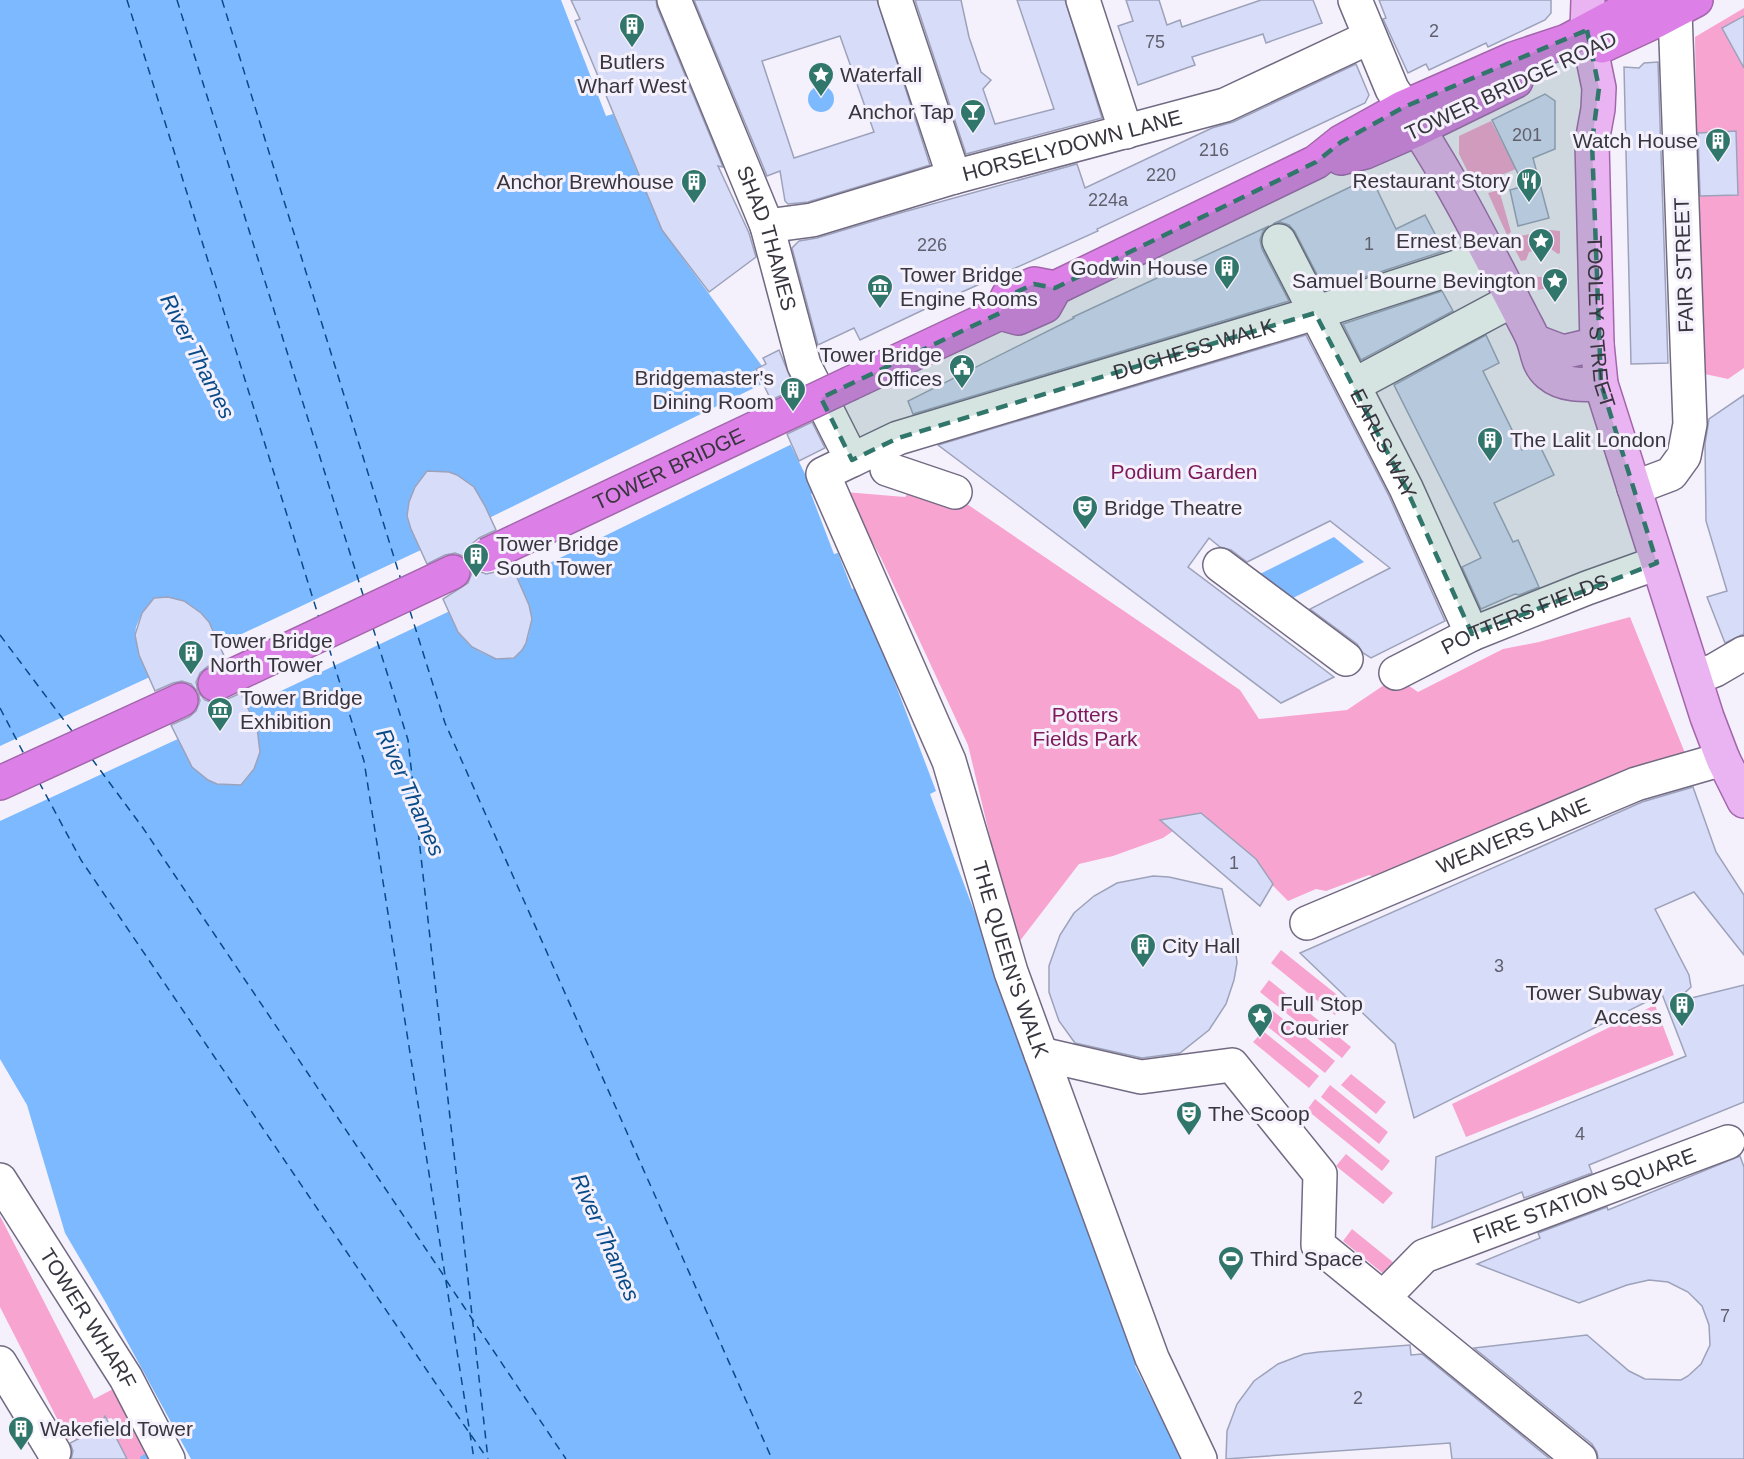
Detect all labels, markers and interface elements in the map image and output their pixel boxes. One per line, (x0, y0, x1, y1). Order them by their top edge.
building icon: Butlers Wharf West (617, 11, 647, 49)
house number: 2 (1429, 21, 1439, 41)
street label: TOWER BRIDGE ROAD (1401, 26, 1620, 145)
house number: 75 (1145, 32, 1165, 52)
place label: Butlers Wharf West (577, 50, 687, 97)
place icon: Waterfall (806, 60, 836, 98)
place label: Waterfall (840, 63, 922, 86)
bar icon: Anchor Tap (958, 97, 988, 135)
place label: Anchor Tap (848, 100, 954, 123)
street label: HORSELYDOWN LANE (960, 105, 1184, 185)
house number: 201 (1512, 125, 1542, 145)
building icon: Watch House (1703, 126, 1733, 164)
place label: Watch House (1573, 129, 1698, 152)
house number: 216 (1199, 140, 1229, 160)
street label: SHAD THAMES (732, 162, 801, 313)
house number: 220 (1146, 165, 1176, 185)
restaurant icon: Restaurant Story (1514, 166, 1544, 204)
building icon: Anchor Brewhouse (679, 167, 709, 205)
place label: Restaurant Story (1352, 169, 1510, 192)
place label: Anchor Brewhouse (497, 170, 674, 193)
house number: 224a (1088, 190, 1129, 210)
street label: FAIR STREET (1670, 197, 1697, 333)
place icon: Ernest Bevan (1526, 226, 1556, 264)
place label: Ernest Bevan (1396, 229, 1522, 252)
house number: 1 (1364, 234, 1374, 254)
house number: 226 (917, 235, 947, 255)
street label: TOOLEY STREET (1583, 235, 1620, 411)
building icon: Godwin House (1212, 253, 1242, 291)
place label: Godwin House (1070, 256, 1208, 279)
place label: Tower Bridge Engine Rooms (900, 263, 1038, 310)
place icon: Samuel Bourne Bevington (1540, 266, 1570, 304)
place label: Samuel Bourne Bevington (1292, 269, 1536, 292)
museum icon: Tower Bridge Engine Rooms (865, 272, 895, 310)
water label: River Thames (155, 290, 240, 423)
street label: DUCHESS WALK (1110, 314, 1277, 384)
place label: Tower Bridge Offices (819, 343, 942, 390)
public building icon: Tower Bridge Offices (947, 352, 977, 390)
place label: Bridgemaster's Dining Room (635, 366, 774, 413)
building icon: Bridgemaster's Dining Room (778, 375, 808, 413)
street label: EARLS WAY (1346, 385, 1421, 502)
street label: TOWER BRIDGE (589, 423, 748, 514)
building icon: The Lalit London (1475, 425, 1505, 463)
place label: The Lalit London (1510, 428, 1666, 451)
park label: Podium Garden (1110, 460, 1258, 483)
theatre icon: Bridge Theatre (1070, 493, 1100, 531)
place label: Bridge Theatre (1104, 496, 1243, 519)
place label: Tower Bridge South Tower (496, 532, 619, 579)
building icon: Tower Bridge South Tower (461, 541, 491, 579)
street label: POTTERS FIELDS (1437, 569, 1611, 659)
place label: Tower Bridge North Tower (210, 629, 333, 676)
building icon: Tower Bridge North Tower (176, 638, 206, 676)
place label: Tower Bridge Exhibition (240, 686, 363, 733)
museum icon: Tower Bridge Exhibition (205, 695, 235, 733)
park label: Potters Fields Park (1032, 703, 1138, 750)
water label: River Thames (371, 725, 450, 860)
street label: WEAVERS LANE (1433, 793, 1593, 878)
house number: 1 (1229, 853, 1239, 873)
street label: THE QUEEN'S WALK (968, 858, 1053, 1061)
building icon: City Hall (1128, 931, 1158, 969)
place label: City Hall (1162, 934, 1240, 957)
house number: 3 (1494, 956, 1504, 976)
place label: Tower Subway Access (1525, 981, 1662, 1028)
building icon: Tower Subway Access (1667, 990, 1697, 1028)
place label: Full Stop Courier (1280, 992, 1363, 1039)
place icon: Full Stop Courier (1245, 1001, 1275, 1039)
theatre icon: The Scoop (1174, 1099, 1204, 1137)
place label: The Scoop (1208, 1102, 1310, 1125)
house number: 4 (1575, 1124, 1585, 1144)
street label: FIRE STATION SQUARE (1470, 1143, 1699, 1248)
water label: River Thames (566, 1170, 645, 1305)
street label: TOWER WHARF (36, 1244, 141, 1392)
sports icon: Third Space (1216, 1244, 1246, 1282)
place label: Third Space (1250, 1247, 1363, 1270)
house number: 7 (1720, 1306, 1730, 1326)
house number: 2 (1353, 1388, 1363, 1408)
building icon: Wakefield Tower (6, 1414, 36, 1452)
place label: Wakefield Tower (40, 1417, 193, 1440)

